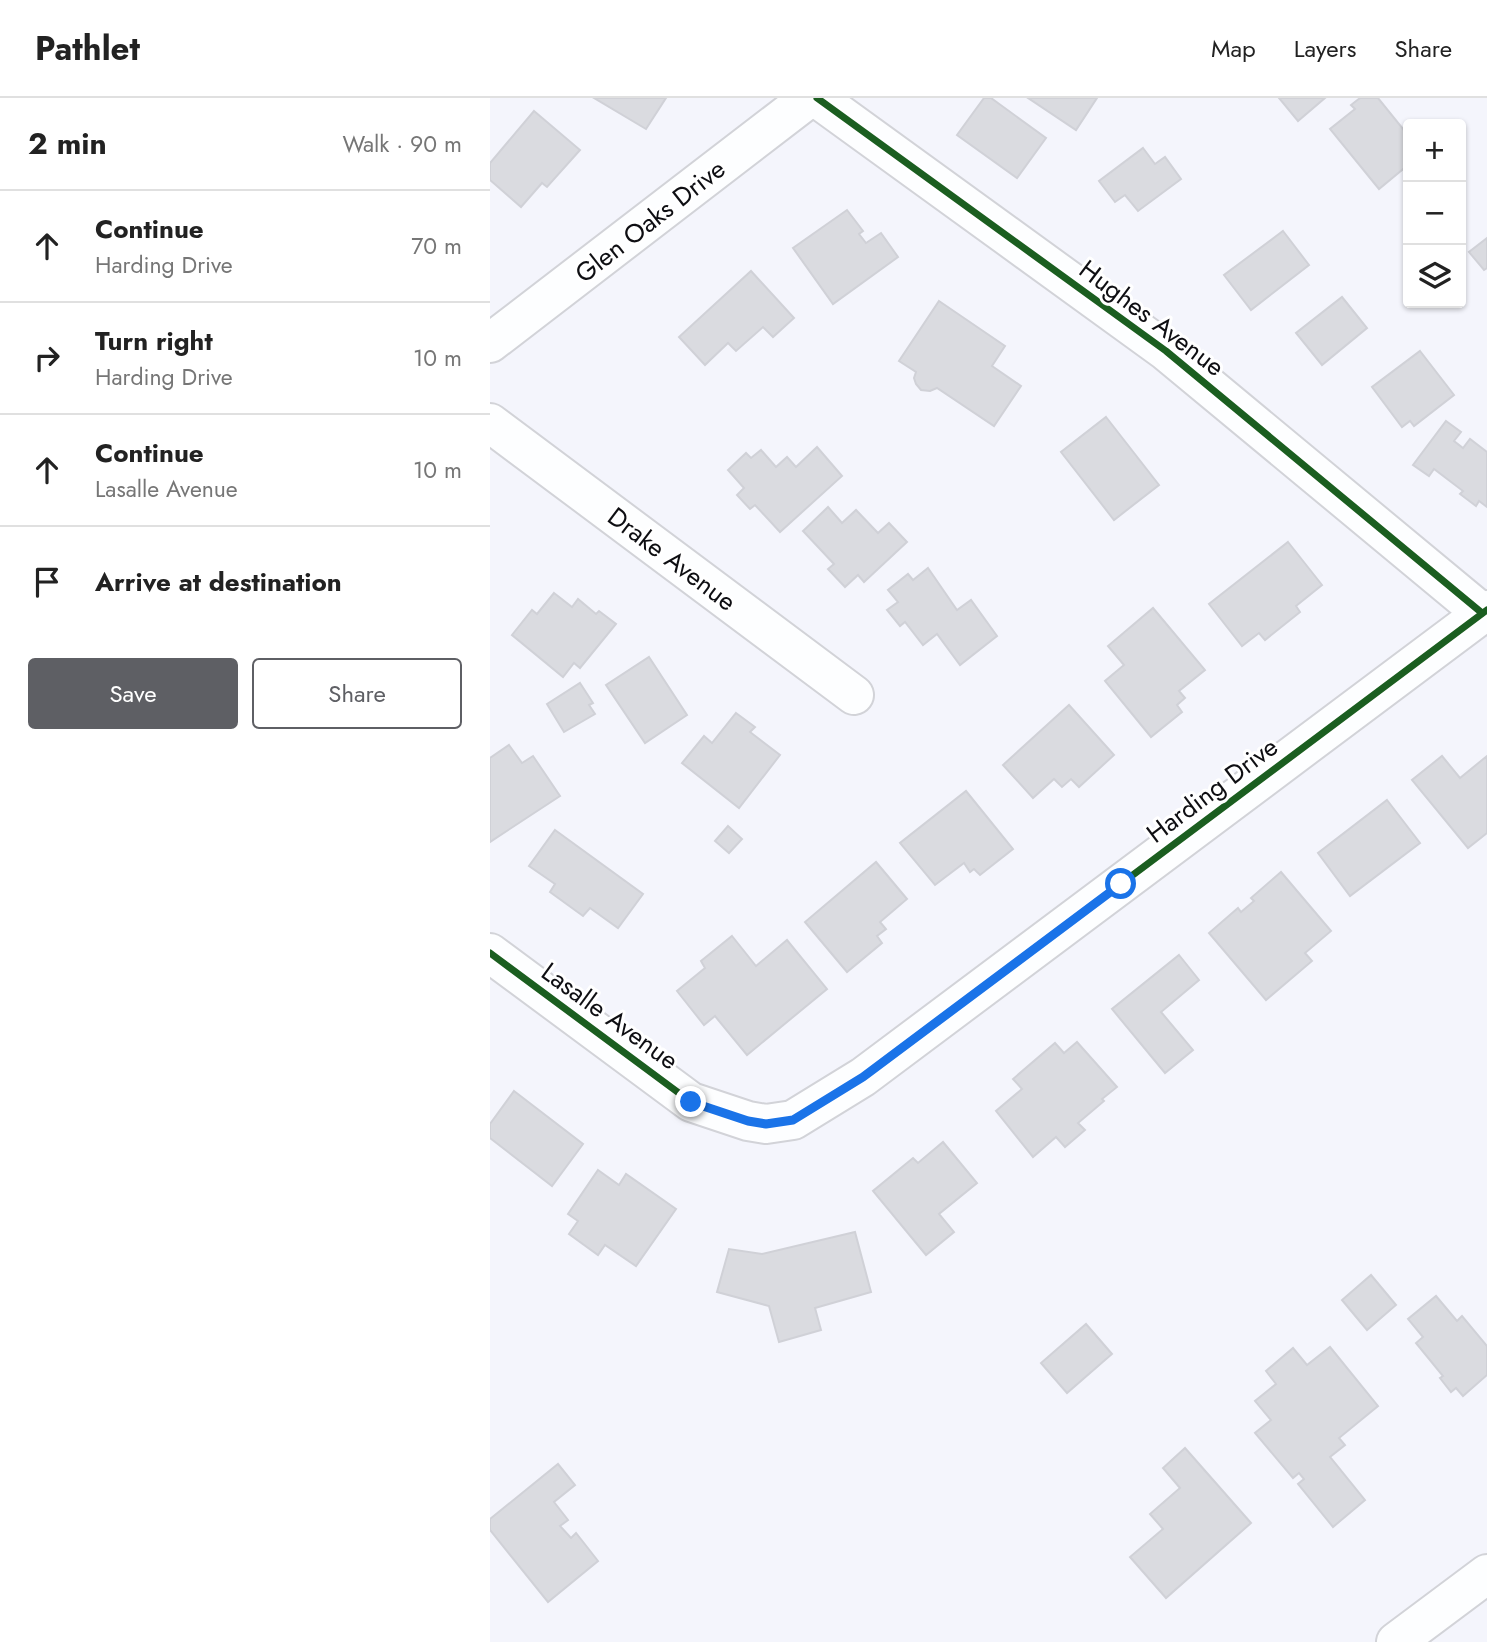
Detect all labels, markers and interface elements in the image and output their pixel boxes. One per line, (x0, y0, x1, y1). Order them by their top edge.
text: Pathlet (35, 25, 140, 72)
text: Map (1211, 31, 1256, 66)
text: Layers (1294, 31, 1356, 66)
text: Share (1394, 31, 1452, 66)
map controls (1403, 119, 1466, 308)
button: + (1403, 119, 1466, 182)
text: 2 min (28, 122, 107, 165)
text: Walk · 90 m (342, 127, 462, 161)
street label: Glen Oaks Drive (567, 150, 733, 292)
button: − (1403, 182, 1466, 245)
text: Continue (95, 210, 204, 248)
icon: ahead (28, 227, 66, 265)
text: 70 m (411, 229, 462, 263)
button: layers (1403, 245, 1466, 308)
text: Harding Drive (95, 248, 233, 282)
street label: Hughes Avenue (1071, 251, 1233, 385)
text: Turn right (95, 322, 213, 360)
icon: right (28, 339, 66, 377)
text: 10 m (413, 341, 462, 375)
text: Harding Drive (95, 360, 233, 394)
text: Continue (95, 434, 204, 472)
icon: ahead (28, 451, 66, 489)
text: 10 m (413, 453, 462, 487)
text: Lasalle Avenue (95, 472, 238, 506)
street label: Drake Avenue (600, 498, 744, 620)
icon: arrive (28, 563, 66, 601)
text: Arrive at destination (95, 563, 342, 601)
button: Save (28, 658, 238, 729)
button: Share (252, 658, 462, 729)
street label: Harding Drive (1138, 728, 1286, 852)
route start (1105, 868, 1136, 899)
street label: Lasalle Avenue (534, 953, 686, 1079)
route end (675, 1086, 706, 1117)

